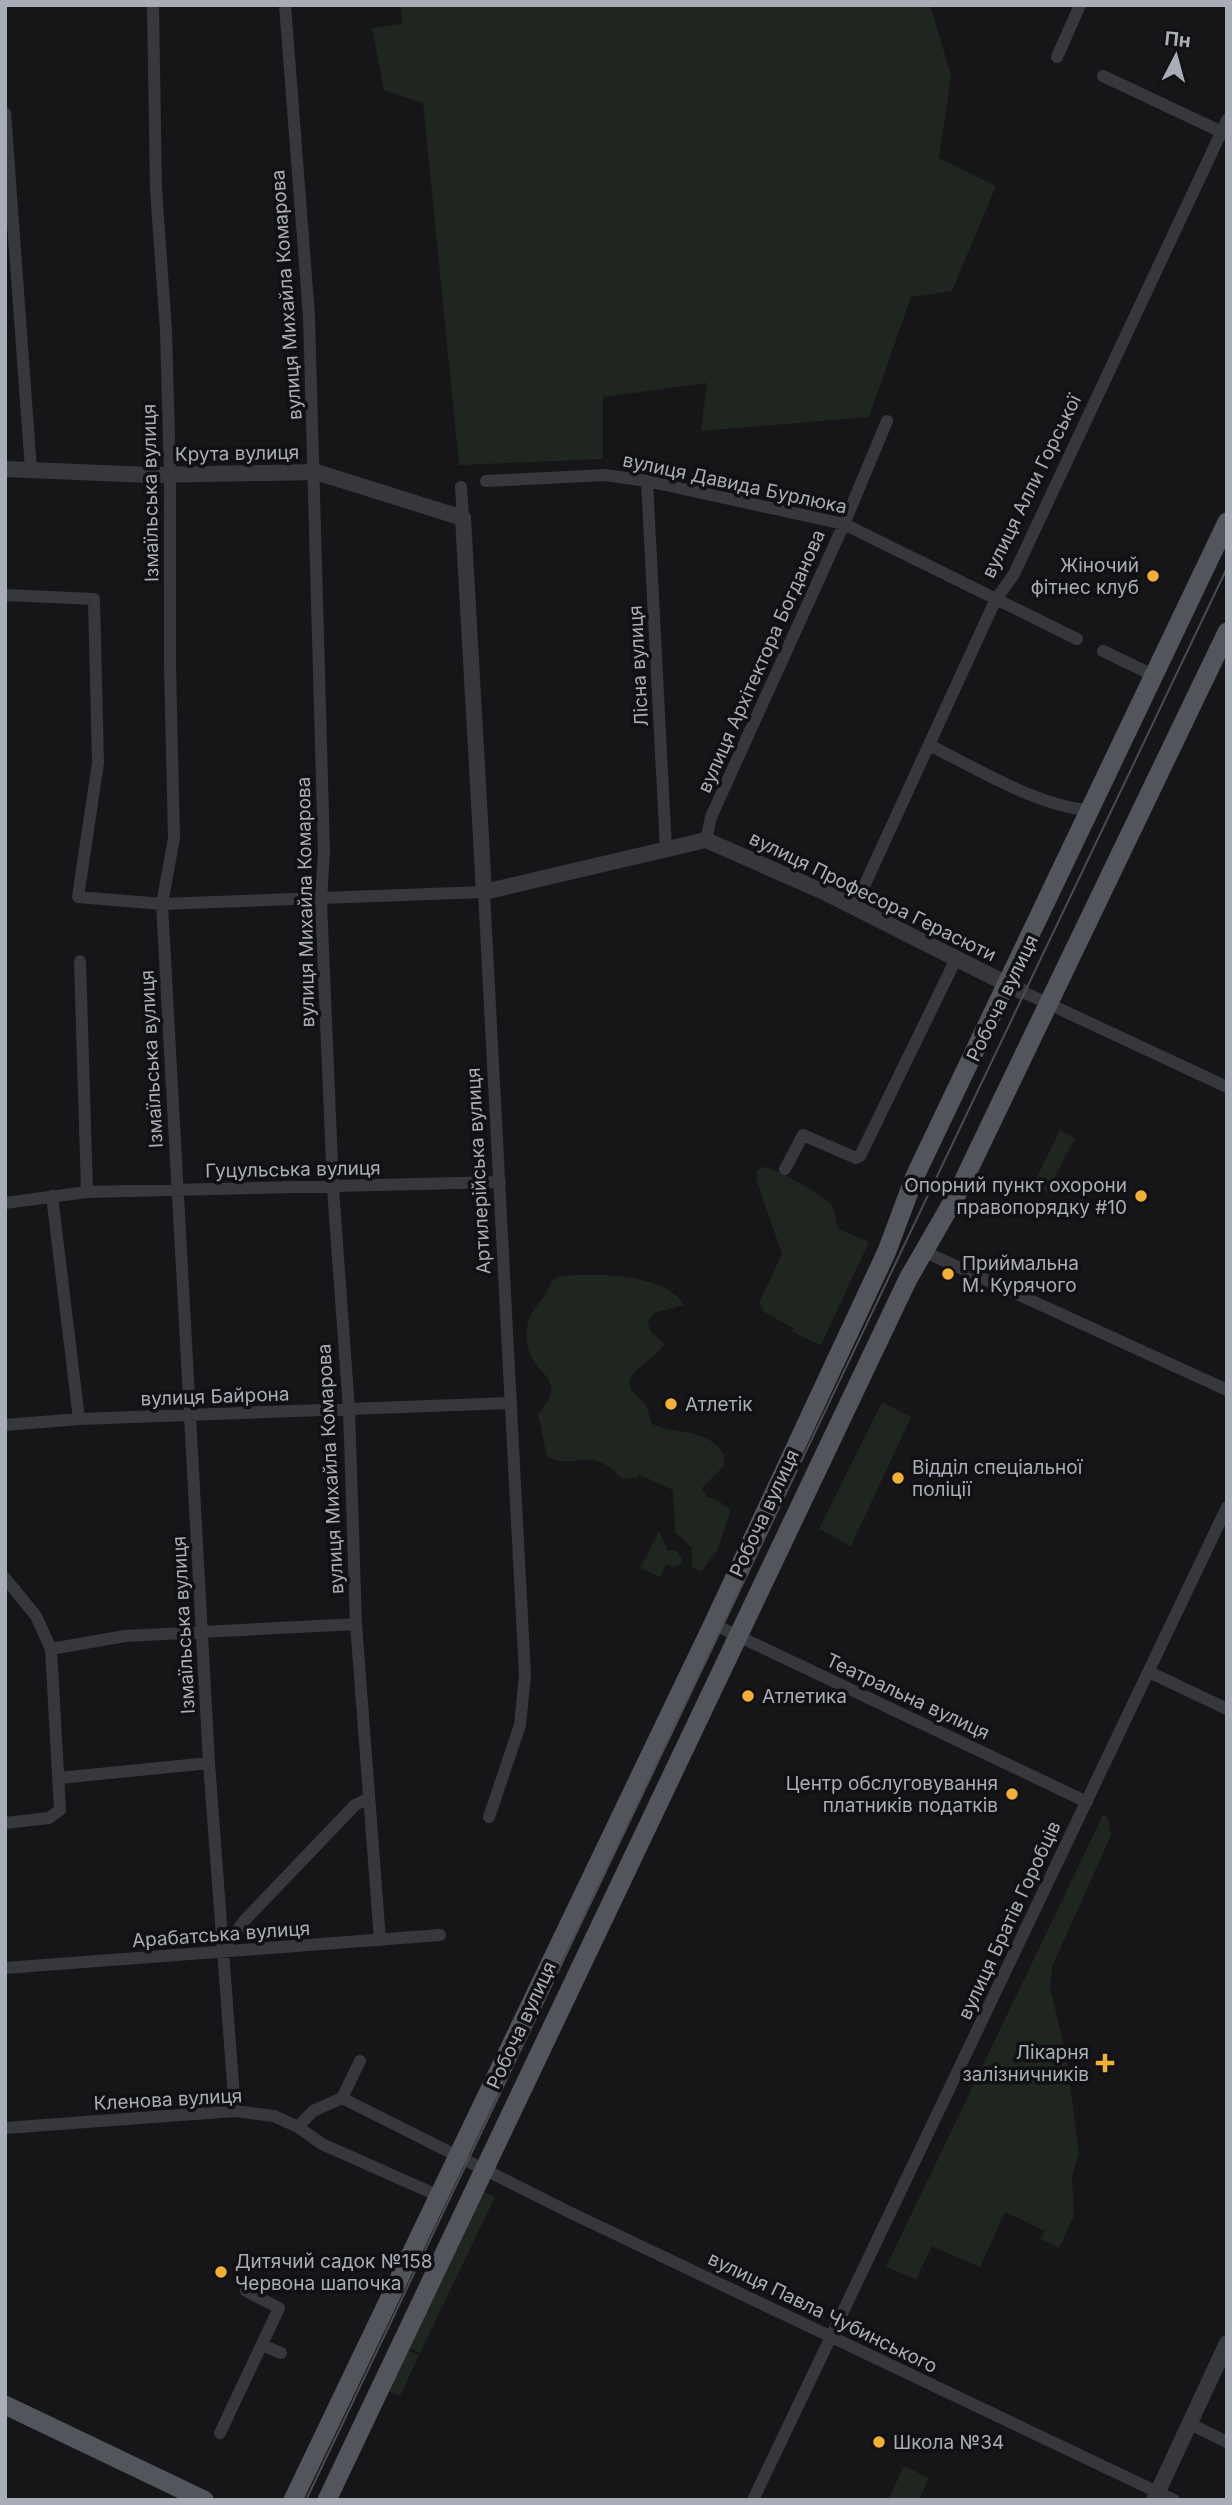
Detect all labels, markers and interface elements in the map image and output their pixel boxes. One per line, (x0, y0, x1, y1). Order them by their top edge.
north arrow (1141, 21, 1211, 91)
text: Пн (1164, 27, 1192, 52)
street label: вулиця Михайла Комарова (266, 169, 307, 421)
street label: вулиця Алли Горської (977, 389, 1087, 582)
street label: Ізмаїльська вулиця (137, 404, 164, 582)
street label: Крута вулиця (175, 441, 299, 466)
street label: вулиця Давида Бурлюка (621, 448, 849, 518)
street label: вулиця Архітектора Богданова (693, 526, 830, 796)
place label: Жіночий фітнес клуб (1031, 554, 1139, 599)
marker: Жіночий фітнес клуб (1145, 568, 1161, 584)
street label: Лісна вулиця (624, 605, 653, 727)
street label: вулиця Михайла Комарова (292, 776, 319, 1028)
street label: вулиця Професора Герасюти (746, 827, 1000, 966)
street label: Робоча вулиця (962, 931, 1043, 1065)
street label: Ізмаїльська вулиця (135, 969, 168, 1149)
street label: Артилерійська вулиця (462, 1067, 495, 1275)
street label: Гуцульська вулиця (205, 1156, 381, 1183)
place label: Опорний пункт охорони правопорядку #10 (904, 1174, 1127, 1219)
marker: Опорний пункт охорони правопорядку #10 (1133, 1188, 1149, 1204)
place label: Приймальна М. Курячого (962, 1252, 1079, 1297)
marker: Приймальна М. Курячого (940, 1266, 956, 1282)
street label: вулиця Михайла Комарова (312, 1343, 349, 1595)
street label: вулиця Байрона (140, 1382, 290, 1411)
place label: Атлетік (685, 1393, 753, 1416)
marker: Атлетік (663, 1396, 679, 1412)
street label: Робоча вулиця (725, 1446, 804, 1581)
place label: Відділ спеціальної поліції (912, 1456, 1084, 1501)
marker: Відділ спеціальної поліції (890, 1470, 906, 1486)
street label: Ізмаїльська вулиця (167, 1535, 200, 1715)
street label: Театральна вулиця (822, 1648, 993, 1744)
place label: Атлетика (762, 1685, 847, 1708)
marker: Атлетика (740, 1688, 756, 1704)
place label: Центр обслуговування платників податків (786, 1772, 998, 1817)
marker: Центр обслуговування платників податків (1004, 1786, 1020, 1802)
street label: вулиця Братів Горобців (953, 1817, 1066, 2023)
street label: Арабатська вулиця (131, 1917, 311, 1952)
street label: Робоча вулиця (482, 1958, 561, 2093)
place label: Лікарня залізничників (962, 2041, 1089, 2086)
marker: Лікарня залізничників (1095, 2053, 1115, 2073)
street label: Кленова вулиця (93, 2084, 243, 2115)
street label: вулиця Павла Чубинського (704, 2247, 941, 2378)
place label: Дитячий садок №158 Червона шапочка (235, 2250, 432, 2295)
marker: Дитячий садок №158 Червона шапочка (213, 2264, 229, 2280)
place label: Школа №34 (893, 2431, 1004, 2454)
marker: Школа №34 (871, 2434, 887, 2450)

